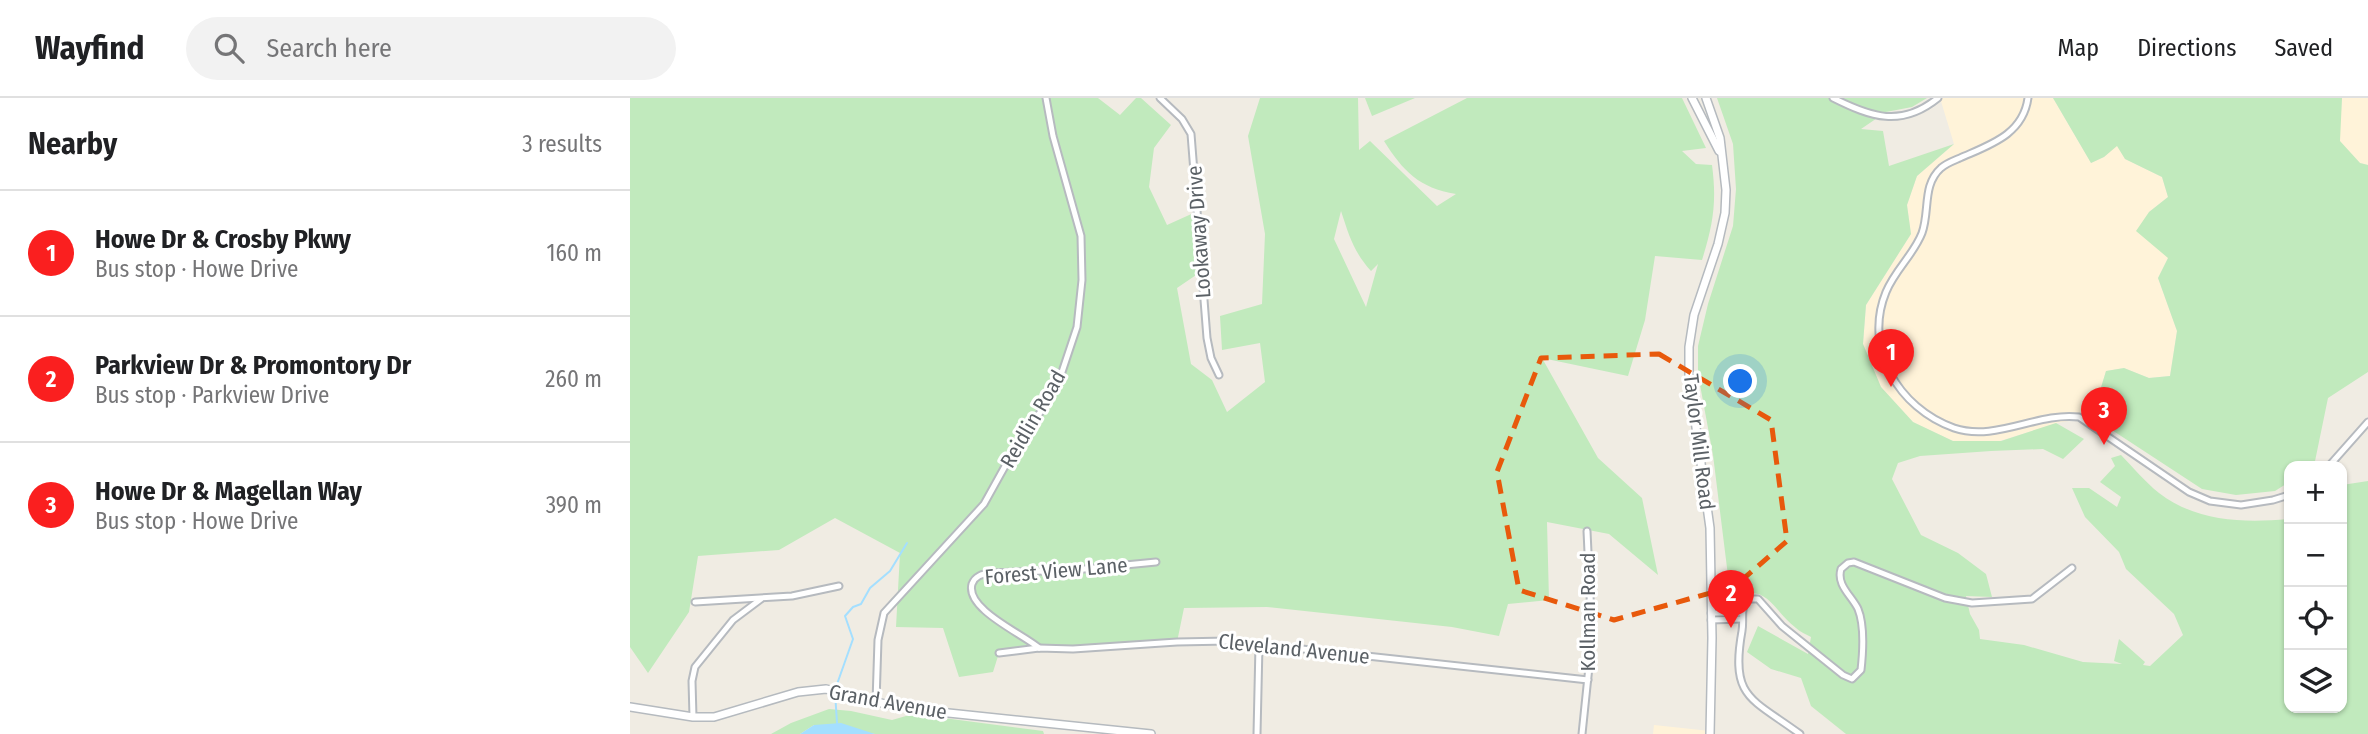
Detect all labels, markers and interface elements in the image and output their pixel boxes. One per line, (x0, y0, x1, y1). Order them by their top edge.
search box (186, 17, 676, 80)
text: Wayfind (35, 28, 144, 68)
icon: search (210, 29, 248, 67)
text: Search here (266, 33, 392, 64)
text: Map (2058, 34, 2099, 62)
text: Directions (2137, 34, 2236, 62)
text: Saved (2274, 34, 2333, 62)
text: Nearby (28, 126, 117, 162)
text: 3 results (522, 130, 602, 158)
street label: Lookaway Drive (1181, 165, 1217, 299)
text: Howe Dr & Crosby Pkwy (95, 224, 351, 255)
text: 1 (46, 239, 56, 267)
text: 160 m (547, 239, 602, 267)
text: Bus stop · Howe Drive (95, 255, 298, 283)
pin: 1 (1868, 329, 1914, 387)
text: Parkview Dr & Promontory Dr (95, 350, 411, 381)
your location (1723, 364, 1757, 398)
text: 2 (46, 365, 56, 393)
text: 260 m (545, 365, 602, 393)
street label: Reidlin Road (995, 366, 1071, 472)
street label: Taylor Mill Road (1678, 373, 1720, 511)
text: Bus stop · Parkview Drive (95, 381, 329, 409)
pin: 3 (2081, 387, 2127, 445)
map controls (2284, 461, 2347, 713)
button: + (2284, 461, 2347, 524)
text: Howe Dr & Magellan Way (95, 476, 362, 507)
text: 3 (46, 491, 56, 519)
text: 390 m (546, 491, 602, 519)
text: Bus stop · Howe Drive (95, 507, 298, 535)
button: − (2284, 524, 2347, 587)
street label: Forest View Lane (983, 552, 1129, 590)
street label: Kollman Road (1575, 553, 1601, 671)
pin: 2 (1708, 570, 1754, 628)
button: locate (2284, 587, 2347, 650)
street label: Cleveland Avenue (1217, 628, 1371, 670)
button: layers (2284, 650, 2347, 713)
street label: Grand Avenue (827, 679, 949, 725)

